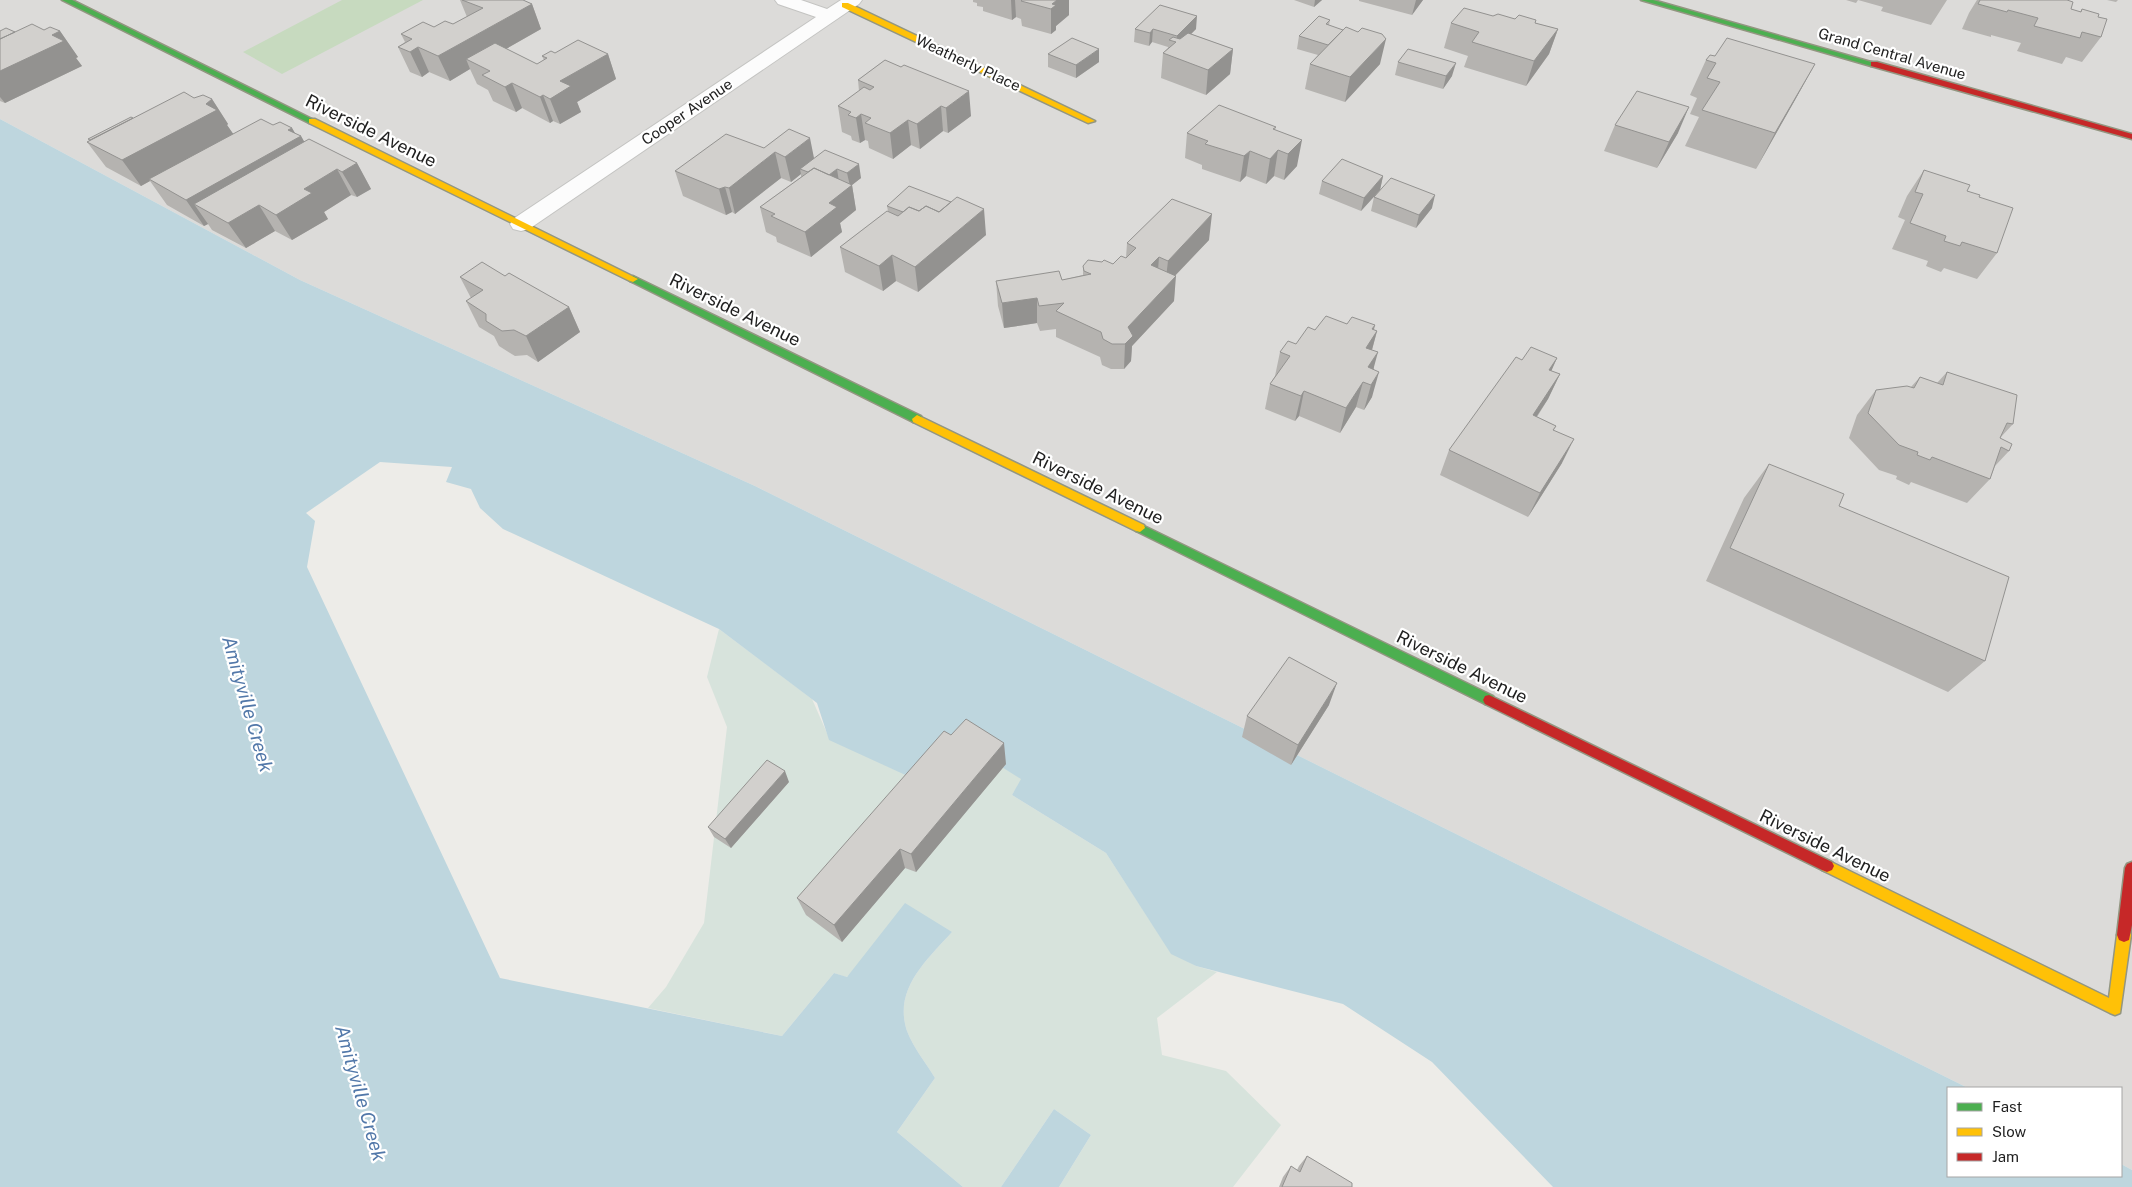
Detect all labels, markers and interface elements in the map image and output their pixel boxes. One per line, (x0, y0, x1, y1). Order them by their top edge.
street label: Grand Central Avenue (1816, 24, 1968, 83)
street label: Weatherly Place (913, 31, 1023, 94)
street label: Cooper Avenue (638, 75, 735, 148)
street label: Riverside Avenue (302, 90, 440, 171)
street label: Riverside Avenue (666, 269, 804, 350)
street label: Riverside Avenue (1029, 447, 1167, 528)
street label: Riverside Avenue (1393, 626, 1531, 707)
water label: Amityville Creek (218, 633, 278, 775)
street label: Riverside Avenue (1756, 805, 1894, 886)
water label: Amityville Creek (331, 1022, 391, 1164)
legend (1947, 1087, 2122, 1177)
text: Fast (1992, 1098, 2022, 1115)
text: Slow (1992, 1123, 2027, 1140)
text: Jam (1992, 1148, 2019, 1165)

